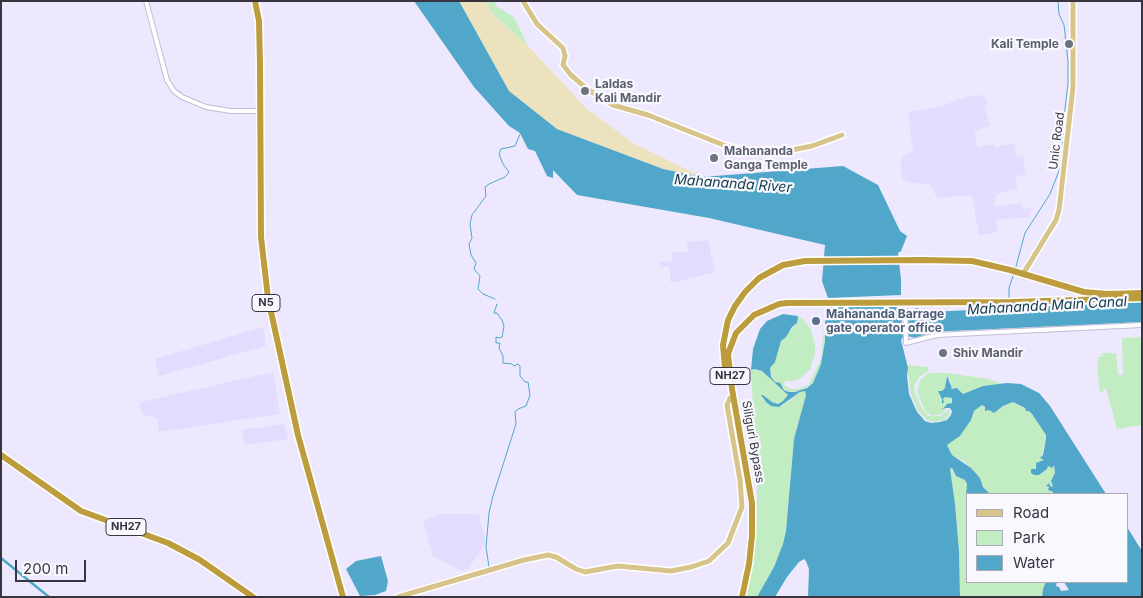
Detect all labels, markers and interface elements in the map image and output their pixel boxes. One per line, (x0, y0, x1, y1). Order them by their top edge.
place label: Kali Temple (991, 37, 1059, 51)
marker: Kali Temple (1063, 38, 1075, 50)
place label: Laldas Kali Mandir (595, 77, 661, 105)
marker: Laldas Kali Mandir (579, 85, 591, 97)
street label: Unic Road (1046, 111, 1068, 171)
place label: Mahananda Ganga Temple (724, 144, 808, 172)
marker: Mahananda Ganga Temple (708, 152, 720, 164)
water label: Mahananda River (674, 172, 792, 196)
water label: Mahananda Main Canal (967, 293, 1127, 319)
road number: N5 (252, 294, 280, 312)
place label: Mahananda Barrage gate operator office (826, 307, 944, 335)
marker: Mahananda Barrage gate operator office (810, 315, 822, 327)
place label: Shiv Mandir (953, 346, 1023, 360)
marker: Shiv Mandir (937, 347, 949, 359)
road number: NH27 (710, 368, 750, 384)
street label: Siliguri Bypass (739, 400, 767, 484)
legend (966, 493, 1128, 583)
text: Road (1013, 503, 1049, 522)
road number: NH27 (106, 518, 146, 536)
text: Park (1013, 528, 1045, 547)
scale bar (18, 550, 89, 582)
text: Water (1013, 553, 1055, 572)
text: 200 m (23, 559, 68, 578)

